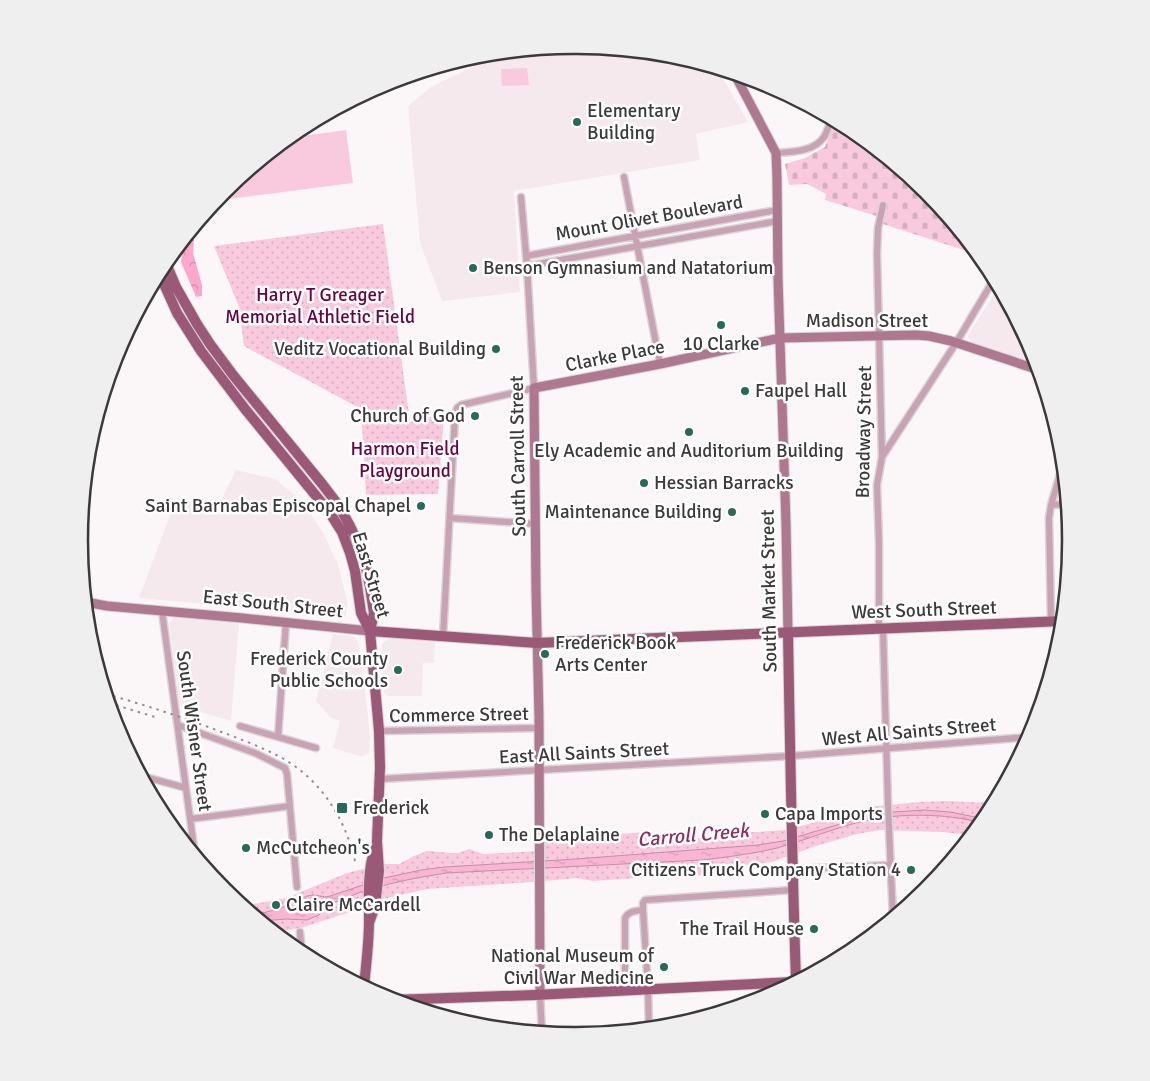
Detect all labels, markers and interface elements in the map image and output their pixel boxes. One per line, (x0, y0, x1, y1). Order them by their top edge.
place label: Elementary Building (587, 99, 680, 145)
marker: Elementary Building (571, 116, 583, 128)
street label: Mount Olivet Boulevard (553, 190, 745, 246)
place label: Benson Gymnasium and Natatorium (483, 256, 773, 280)
marker: Benson Gymnasium and Natatorium (467, 262, 479, 274)
park label: Harry T Greager Memorial Athletic Field (225, 283, 415, 329)
street label: Madison Street (806, 309, 928, 333)
marker: 10 Clarke (715, 319, 727, 331)
place label: 10 Clarke (682, 332, 760, 356)
street label: Clarke Place (563, 335, 667, 377)
place label: Veditz Vocational Building (274, 337, 486, 361)
marker: Veditz Vocational Building (490, 343, 502, 355)
street label: Broadway Street (851, 365, 877, 499)
street label: South Carroll Street (505, 375, 531, 537)
place label: Faupel Hall (755, 379, 847, 403)
marker: Faupel Hall (739, 385, 751, 397)
place label: Church of God (350, 404, 465, 428)
marker: Church of God (469, 410, 481, 422)
marker: Ely Academic and Auditorium Building (683, 426, 695, 438)
park label: Harmon Field Playground (350, 437, 460, 483)
place label: Ely Academic and Auditorium Building (534, 439, 844, 463)
place label: Hessian Barracks (654, 471, 794, 495)
marker: Hessian Barracks (638, 477, 650, 489)
place label: Saint Barnabas Episcopal Chapel (145, 494, 411, 518)
marker: Saint Barnabas Episcopal Chapel (415, 500, 427, 512)
place label: Maintenance Building (545, 500, 722, 524)
marker: Maintenance Building (726, 506, 738, 518)
street label: South Market Street (756, 509, 782, 673)
street label: East Street (347, 529, 396, 621)
street label: East South Street (202, 585, 345, 623)
street label: West South Street (851, 595, 997, 625)
place label: Frederick Book Arts Center (555, 631, 677, 677)
place label: Frederick County Public Schools (250, 647, 388, 693)
marker: Frederick Book Arts Center (539, 648, 551, 660)
street label: South Wisner Street (171, 649, 217, 813)
marker: Frederick County Public Schools (392, 664, 404, 676)
street label: Commerce Street (389, 702, 529, 728)
street label: West All Saints Street (821, 712, 998, 752)
street label: East All Saints Street (498, 737, 670, 769)
place label: Frederick (353, 796, 430, 820)
marker: Frederick (335, 801, 349, 815)
place label: Capa Imports (775, 802, 883, 826)
marker: Capa Imports (759, 808, 771, 820)
water label: Carroll Creek (636, 818, 752, 852)
place label: The Delaplaine (499, 823, 620, 847)
marker: The Delaplaine (483, 829, 495, 841)
place label: McCutcheon's (256, 836, 370, 860)
marker: McCutcheon's (240, 842, 252, 854)
place label: Citizens Truck Company Station 4 (631, 858, 901, 882)
marker: Citizens Truck Company Station 4 (905, 864, 917, 876)
place label: Claire McCardell (286, 893, 421, 917)
marker: Claire McCardell (270, 899, 282, 911)
place label: The Trail House (680, 917, 804, 941)
marker: The Trail House (808, 923, 820, 935)
place label: National Museum of Civil War Medicine (491, 944, 656, 990)
marker: National Museum of Civil War Medicine (658, 961, 670, 973)

